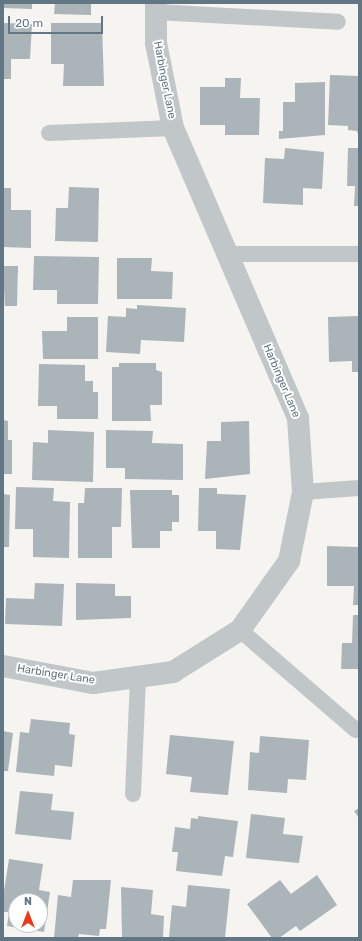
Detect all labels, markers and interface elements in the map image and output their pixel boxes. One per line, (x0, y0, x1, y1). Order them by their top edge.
scale bar (10, 8, 105, 34)
text: 20 m (15, 16, 43, 30)
street label: Harbinger Lane (150, 40, 178, 120)
street label: Harbinger Lane (260, 342, 302, 420)
street label: Harbinger Lane (16, 662, 96, 688)
north arrow (8, 893, 48, 933)
text: N (24, 895, 32, 908)

